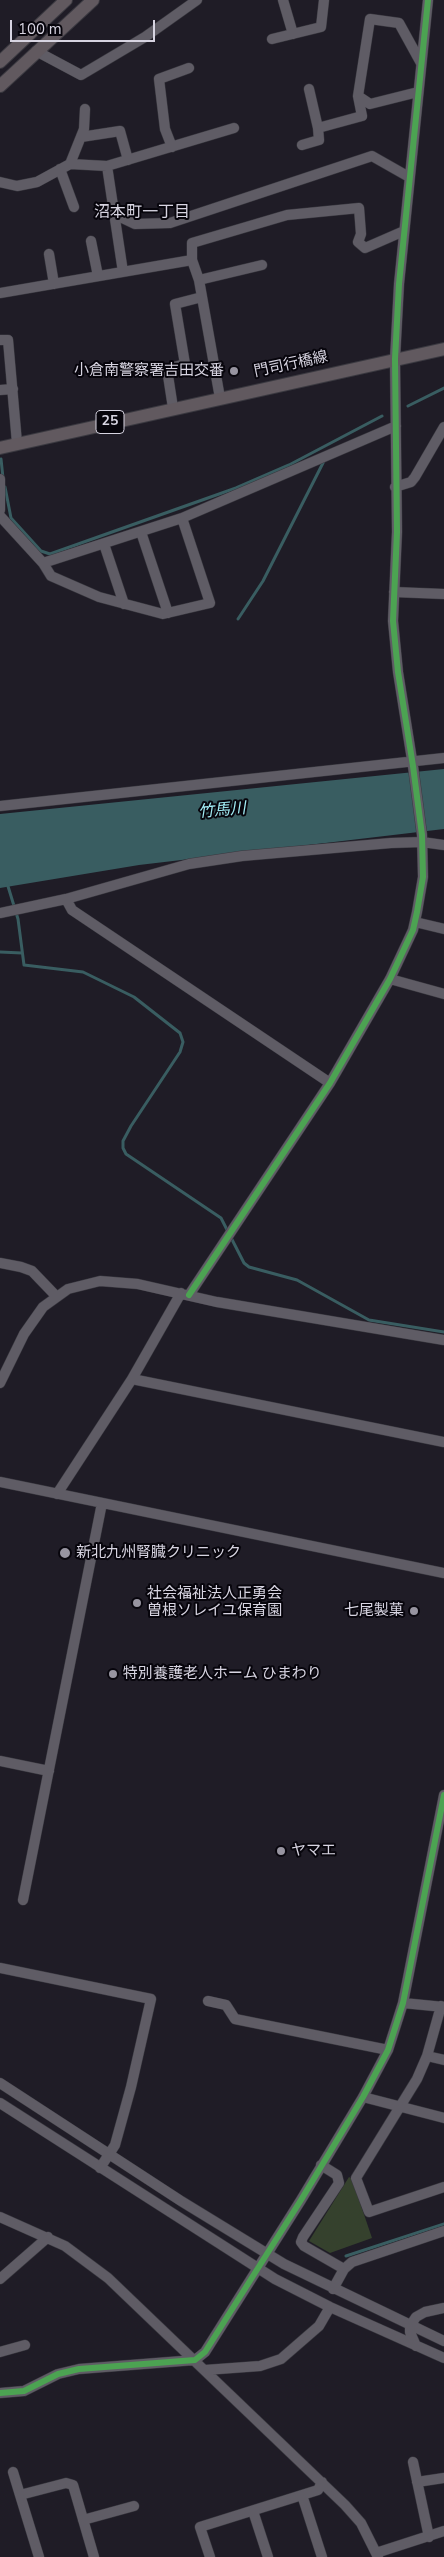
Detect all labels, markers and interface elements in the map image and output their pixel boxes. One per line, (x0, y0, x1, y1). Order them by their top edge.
scale bar (12, 10, 158, 42)
text: 100 m (18, 19, 62, 39)
district label: 沼本町一丁目 (94, 203, 190, 223)
street label: 門司行橋線 (252, 348, 330, 382)
place label: 小倉南警察署吉田交番 (74, 362, 224, 380)
marker: 小倉南警察署吉田交番 (228, 365, 240, 377)
road number: 25 (96, 411, 124, 434)
water label: 竹馬川 (197, 799, 247, 823)
place label: 新北九州腎臓クリニック (76, 1544, 241, 1562)
marker: 新北九州腎臓クリニック (58, 1546, 72, 1560)
place label: 社会福祉法人正勇会 曽根ソレイユ保育園 (147, 1585, 282, 1620)
marker: 社会福祉法人正勇会 曽根ソレイユ保育園 (131, 1597, 143, 1609)
place label: 七尾製菓 (344, 1602, 404, 1620)
marker: 七尾製菓 (408, 1605, 420, 1617)
place label: 特別養護老人ホーム ひまわり (123, 1665, 322, 1683)
marker: 特別養護老人ホーム ひまわり (107, 1668, 119, 1680)
place label: ヤマエ (291, 1842, 336, 1860)
marker: ヤマエ (275, 1845, 287, 1857)

